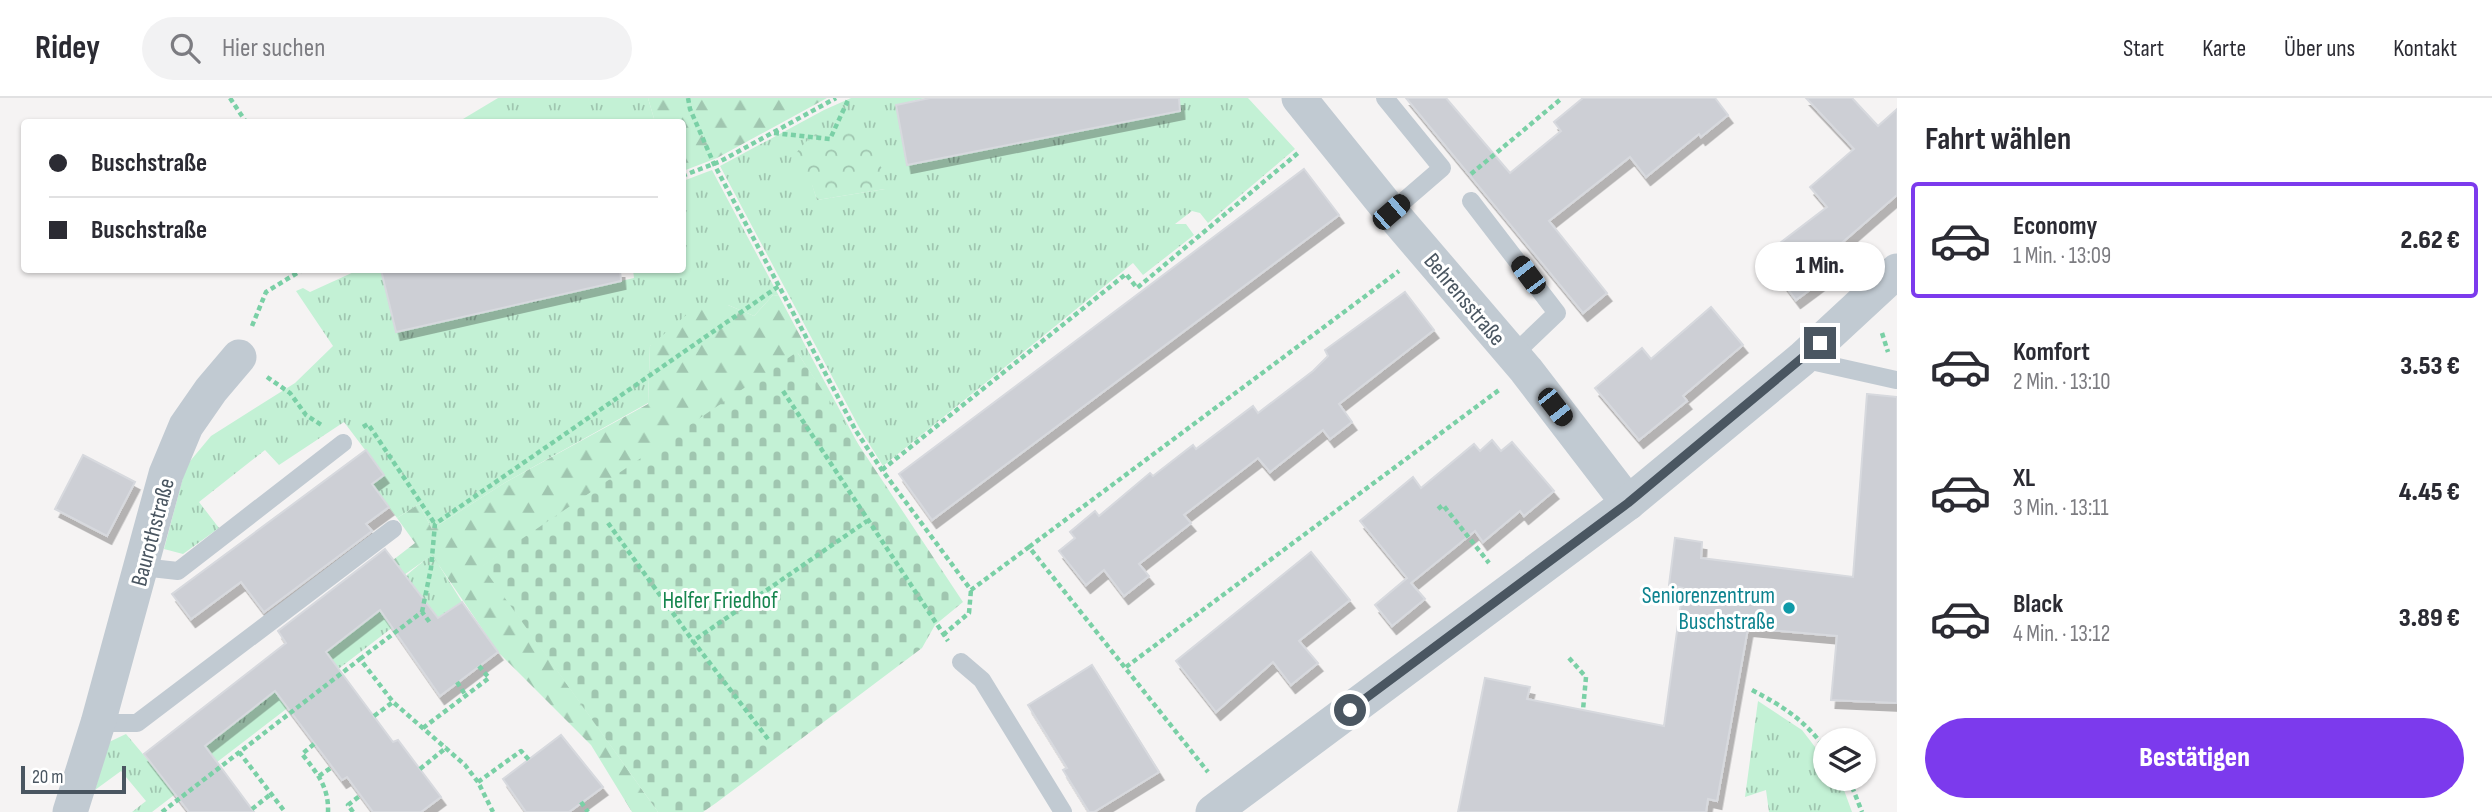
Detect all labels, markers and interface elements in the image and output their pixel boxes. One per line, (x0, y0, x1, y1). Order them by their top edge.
search box (142, 17, 632, 80)
text: Ridey (35, 28, 100, 68)
icon: search (166, 29, 204, 67)
text: Hier suchen (222, 33, 325, 64)
text: Start (2123, 34, 2164, 63)
text: Karte (2202, 34, 2246, 63)
text: Über uns (2284, 34, 2355, 63)
text: Kontakt (2393, 34, 2457, 63)
text: Fahrt wählen (1925, 120, 2071, 159)
text: Buschstraße (91, 148, 207, 179)
car (1369, 190, 1414, 234)
icon: car (1929, 209, 1992, 272)
text: Economy (2013, 211, 2097, 242)
text: Buschstraße (91, 215, 207, 246)
text: 2.62 € (2401, 225, 2460, 256)
callout: 1 Min. (1755, 242, 1885, 290)
text: 1 Min. · 13:09 (2013, 242, 2111, 270)
street label: Behrensstraße (1418, 248, 1511, 352)
car (1507, 252, 1550, 298)
text: 1 Min. (1796, 252, 1844, 280)
route end (1804, 327, 1836, 359)
icon: car (1929, 335, 1992, 398)
text: Komfort (2013, 337, 2090, 368)
text: 3.53 € (2400, 351, 2460, 382)
text: 2 Min. · 13:10 (2013, 368, 2111, 396)
car (1534, 384, 1577, 430)
icon: car (1929, 461, 1992, 524)
text: XL (2013, 463, 2035, 494)
street label: Baurothstraße (125, 475, 181, 589)
text: 4.45 € (2399, 477, 2460, 508)
text: 3 Min. · 13:11 (2013, 494, 2108, 522)
place label: Seniorenzentrum Buschstraße (1642, 582, 1775, 636)
park label: Helfer Friedhof (662, 587, 778, 615)
icon: car (1929, 587, 1992, 650)
text: Black (2013, 589, 2063, 620)
marker: Seniorenzentrum Buschstraße (1781, 600, 1797, 616)
text: 3.89 € (2399, 603, 2460, 634)
text: 4 Min. · 13:12 (2013, 620, 2110, 648)
route start (1334, 694, 1366, 726)
button: Bestätigen (1925, 718, 2464, 798)
map controls (1813, 728, 1876, 791)
button: layers (1813, 728, 1876, 791)
scale bar (21, 763, 126, 795)
text: 20 m (32, 766, 64, 789)

